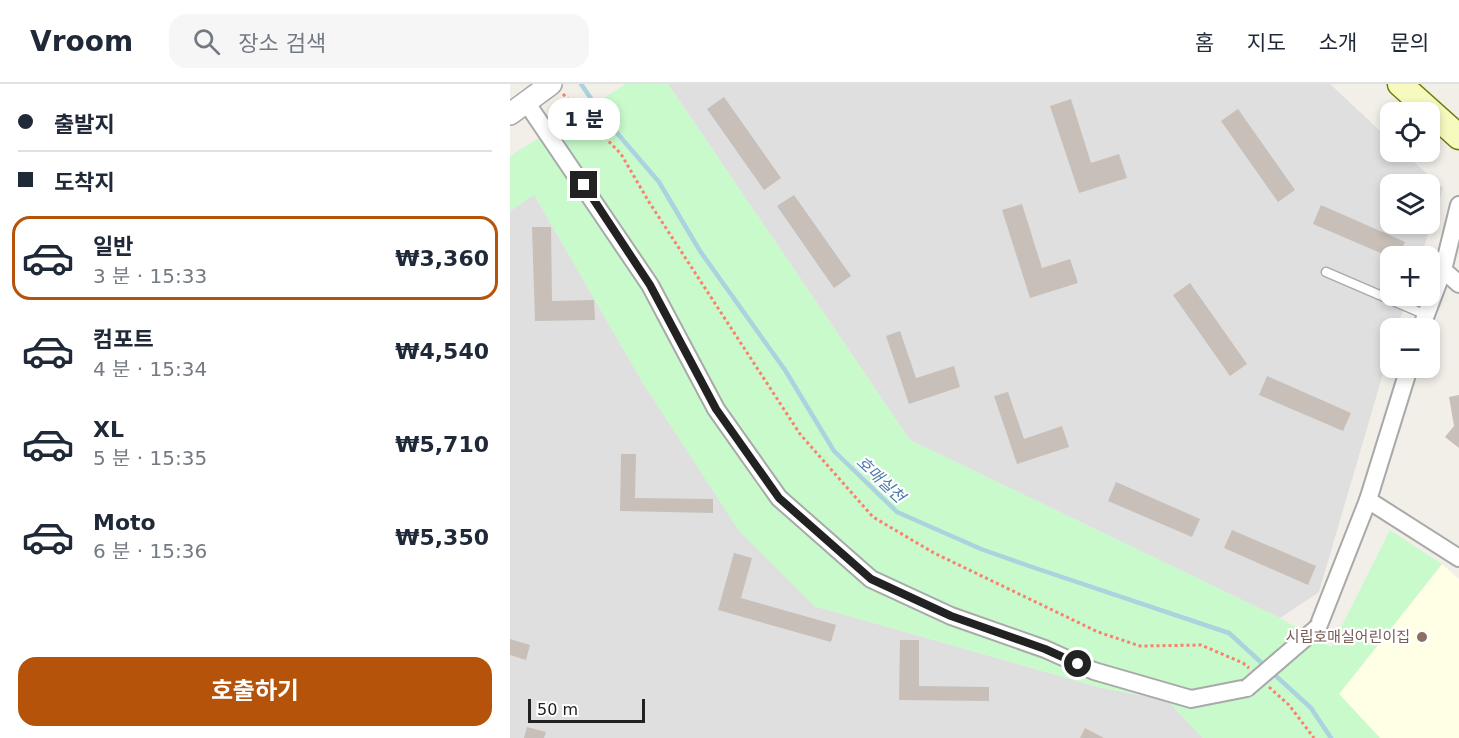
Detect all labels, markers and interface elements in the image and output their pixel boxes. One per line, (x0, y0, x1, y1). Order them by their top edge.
search box (169, 14, 589, 68)
text: Vroom (30, 25, 133, 58)
icon: search (190, 25, 223, 58)
text: 장소 검색 (238, 31, 326, 56)
text: 홈 (1195, 31, 1214, 55)
text: 지도 (1247, 31, 1286, 55)
text: 소개 (1319, 31, 1357, 55)
text: 문의 (1390, 31, 1429, 55)
callout: 1 분 (548, 98, 620, 140)
map controls (1380, 102, 1440, 378)
button: locate (1380, 102, 1440, 162)
text: 1 분 (564, 107, 604, 131)
text: 출발지 (54, 112, 115, 137)
text: 도착지 (54, 170, 115, 195)
route end (570, 171, 597, 198)
button: layers (1380, 174, 1440, 234)
icon: car (21, 231, 75, 285)
text: 일반 (93, 234, 133, 259)
text: ₩3,360 (395, 246, 489, 271)
button: + (1380, 246, 1440, 306)
text: 3 분 · 15:33 (93, 264, 207, 288)
button: − (1380, 318, 1440, 378)
icon: car (21, 324, 75, 378)
text: 컴포트 (93, 327, 154, 352)
text: ₩4,540 (395, 339, 489, 364)
text: 4 분 · 15:34 (93, 357, 207, 381)
icon: car (21, 417, 75, 471)
text: XL (93, 417, 124, 442)
text: ₩5,710 (395, 432, 489, 457)
text: 5 분 · 15:35 (93, 446, 207, 470)
water label: 호매실천 (853, 452, 910, 508)
icon: car (21, 510, 75, 564)
text: Moto (93, 510, 156, 535)
text: ₩5,350 (395, 525, 489, 550)
text: 6 분 · 15:36 (93, 539, 207, 563)
place label: 시립호매실어린이집 (1286, 628, 1410, 646)
marker: 시립호매실어린이집 (1415, 630, 1429, 644)
route start (1064, 650, 1091, 677)
button: 호출하기 (18, 657, 492, 726)
scale bar (528, 696, 645, 724)
text: 50 m (537, 700, 578, 719)

